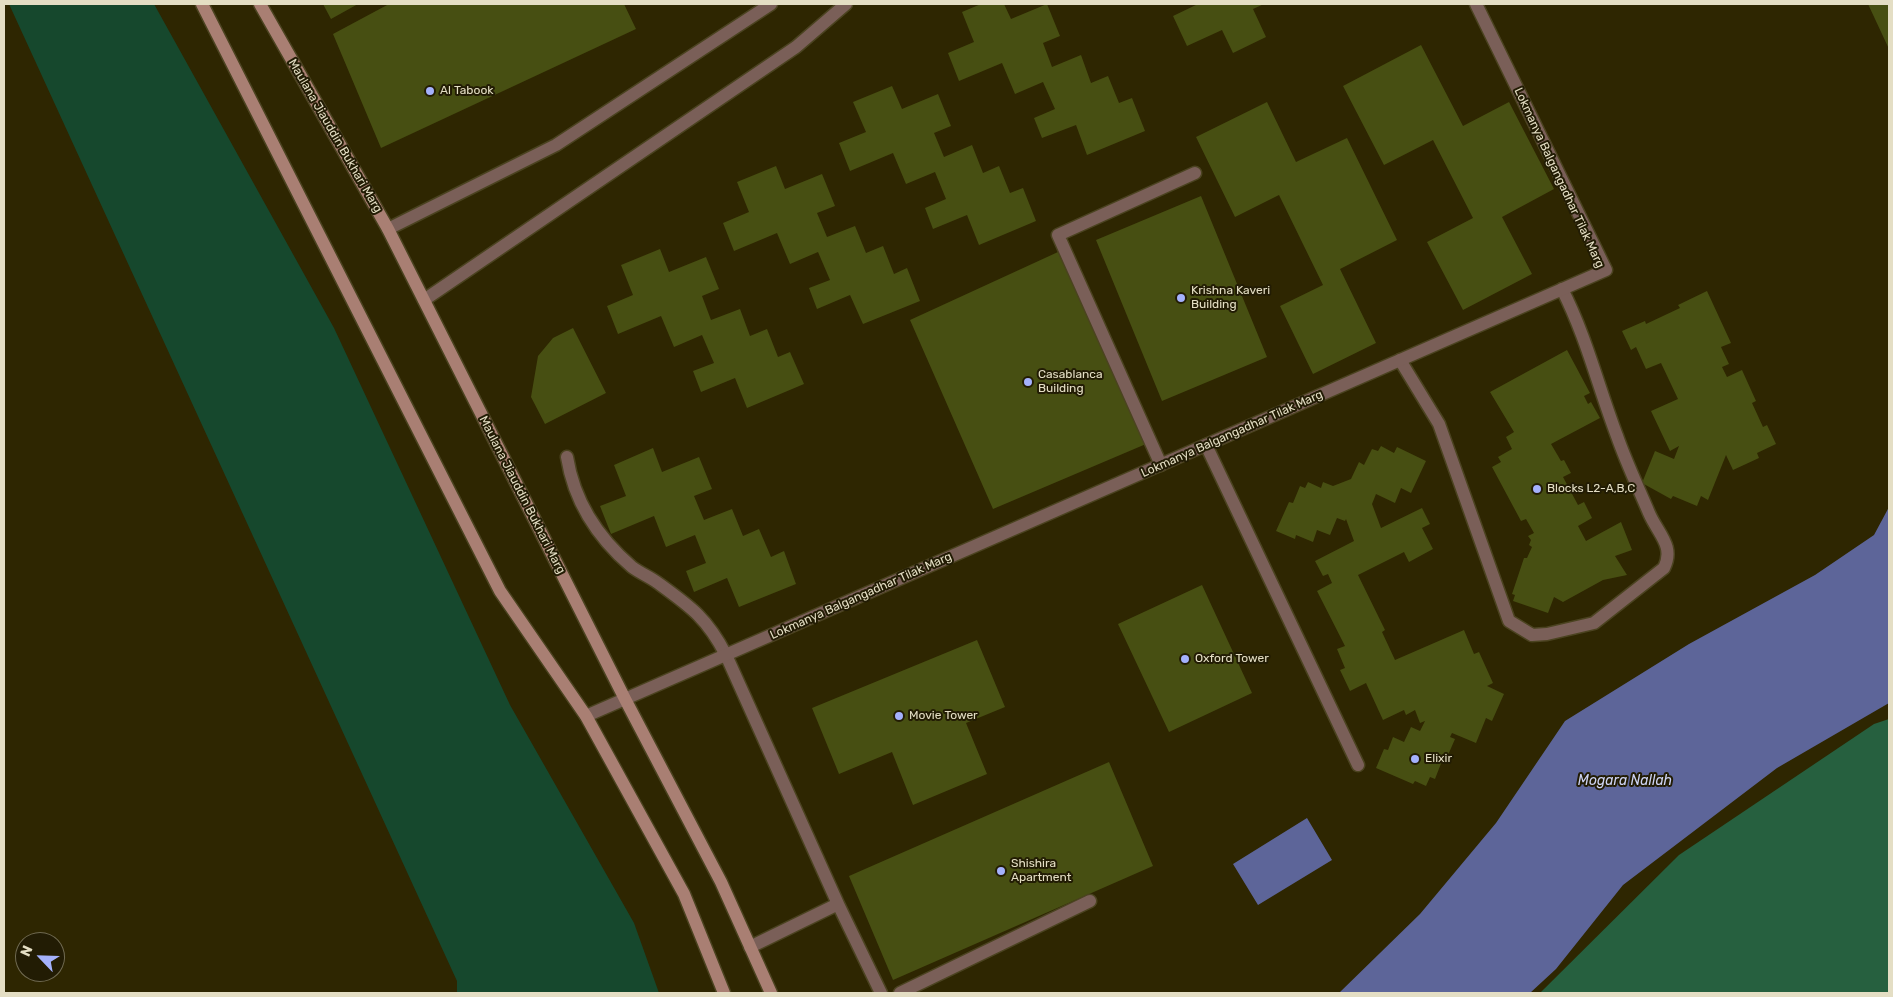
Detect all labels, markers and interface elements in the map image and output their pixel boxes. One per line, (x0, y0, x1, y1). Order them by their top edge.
street label: Maulana Jiauddin Bukhari Marg (285, 57, 385, 215)
place label: Al Tabook (440, 84, 493, 98)
marker: Al Tabook (424, 85, 436, 97)
street label: Lokmanya Balgangadhar Tilak Marg (1511, 86, 1607, 270)
place label: Krishna Kaveri Building (1191, 284, 1270, 312)
marker: Krishna Kaveri Building (1175, 292, 1187, 304)
place label: Casablanca Building (1038, 368, 1103, 396)
marker: Casablanca Building (1022, 376, 1034, 388)
street label: Lokmanya Balgangadhar Tilak Marg (1139, 387, 1325, 481)
street label: Maulana Jiauddin Bukhari Marg (476, 414, 568, 576)
place label: Blocks L2-A,B,C (1547, 482, 1635, 496)
marker: Blocks L2-A,B,C (1531, 483, 1543, 495)
street label: Lokmanya Balgangadhar Tilak Marg (768, 549, 954, 643)
place label: Oxford Tower (1195, 652, 1269, 666)
marker: Oxford Tower (1179, 653, 1191, 665)
place label: Movie Tower (909, 709, 978, 723)
marker: Movie Tower (893, 710, 905, 722)
place label: Elixir (1425, 752, 1452, 766)
marker: Elixir (1409, 753, 1421, 765)
water label: Mogara Nallah (1578, 773, 1672, 789)
place label: Shishira Apartment (1011, 857, 1071, 885)
marker: Shishira Apartment (995, 865, 1007, 877)
north arrow (15, 932, 65, 982)
text: N (17, 943, 37, 959)

